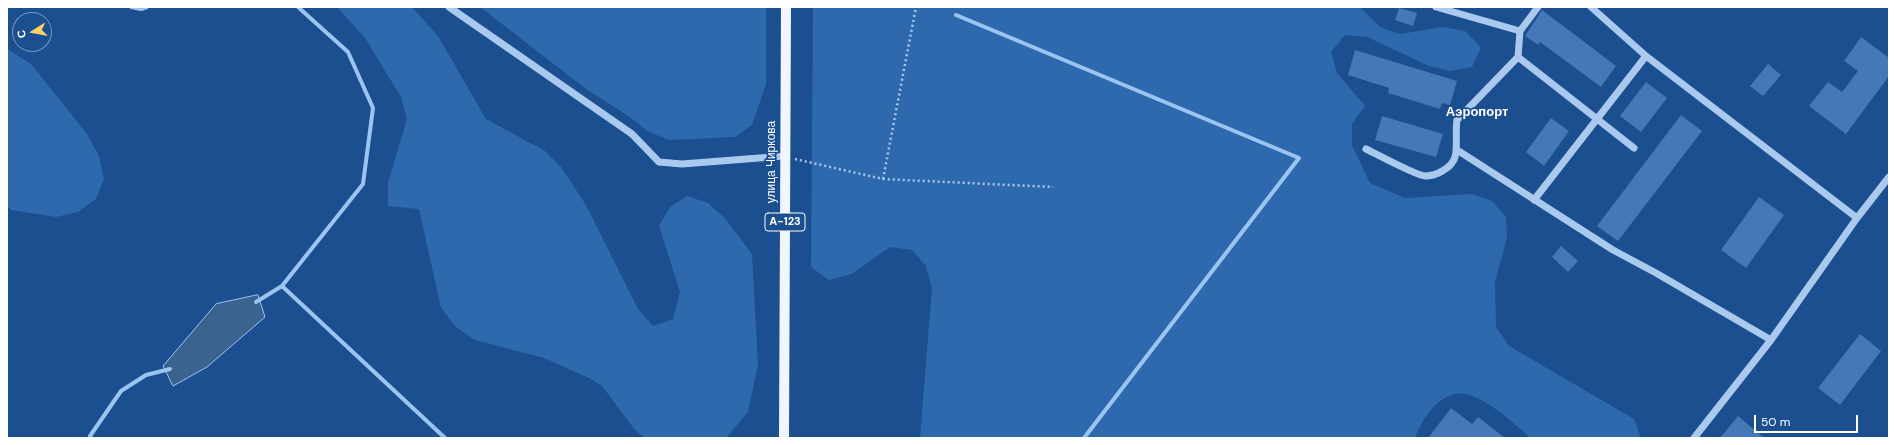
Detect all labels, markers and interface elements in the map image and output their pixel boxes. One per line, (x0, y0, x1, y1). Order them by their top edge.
north arrow (12, 12, 52, 52)
text: С (14, 29, 29, 39)
district label: Аэропорт (1446, 105, 1508, 121)
street label: улица Чиркова (765, 121, 779, 203)
road number: А-123 (765, 213, 805, 231)
scale bar (1756, 407, 1860, 433)
text: 50 m (1761, 414, 1790, 430)

